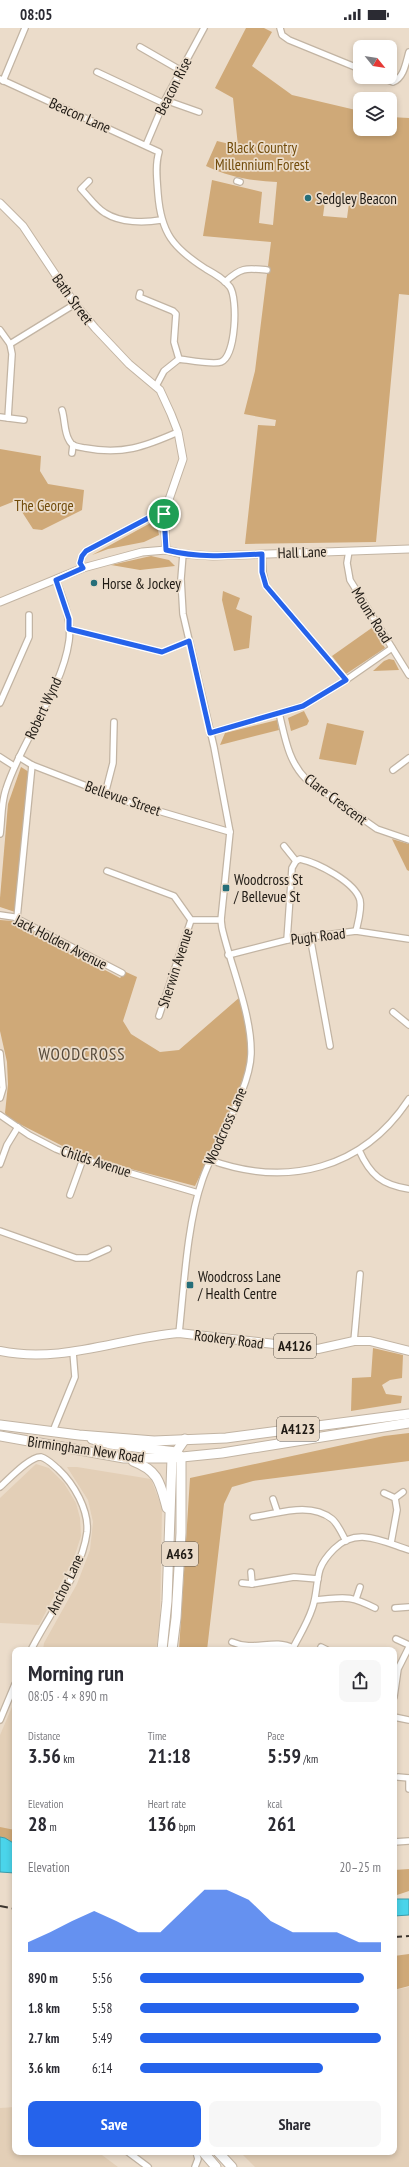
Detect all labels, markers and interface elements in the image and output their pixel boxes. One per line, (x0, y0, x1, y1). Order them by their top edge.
text: 08:05 (20, 5, 52, 24)
north arrow (353, 40, 397, 84)
map controls (353, 40, 397, 136)
street label: Beacon Rise (150, 54, 196, 118)
button: layers (353, 92, 397, 136)
street label: Beacon Lane (46, 93, 114, 137)
park label: Black Country Millennium Forest (215, 138, 309, 174)
place label: Sedgley Beacon (316, 189, 397, 208)
marker: Sedgley Beacon (303, 193, 313, 203)
street label: Bath Street (48, 270, 98, 328)
park label: The George (14, 496, 74, 515)
pin (147, 497, 181, 531)
icon: arrive (153, 503, 175, 525)
street label: Hall Lane (277, 542, 327, 562)
place label: Horse & Jockey (102, 574, 181, 593)
marker: Horse & Jockey (89, 578, 99, 588)
street label: Mount Road (348, 584, 396, 646)
street label: Robert Wynd (20, 674, 66, 742)
street label: Clare Crescent (301, 769, 371, 829)
street label: Bellevue Street (83, 776, 163, 820)
place label: Woodcross St / Bellevue St (233, 870, 303, 906)
marker: Woodcross St / Bellevue St (221, 883, 231, 893)
street label: Jack Holden Avenue (11, 910, 111, 974)
street label: Pugh Road (290, 923, 346, 949)
street label: Sherwin Avenue (153, 926, 197, 1010)
district label: WOODCROSS (38, 1043, 126, 1065)
street label: Woodcross Lane (199, 1084, 251, 1168)
street label: Childs Avenue (59, 1141, 133, 1181)
place label: Woodcross Lane / Health Centre (197, 1267, 281, 1303)
marker: Woodcross Lane / Health Centre (185, 1280, 195, 1290)
street label: Rookery Road (193, 1325, 265, 1353)
road number: A4126 (274, 1334, 316, 1358)
road number: A4123 (277, 1417, 319, 1441)
street label: Birmingham New Road (26, 1431, 146, 1467)
road number: A463 (162, 1542, 198, 1566)
street label: Anchor Lane (42, 1551, 88, 1617)
text: Morning run (28, 1659, 124, 1687)
button: share (339, 1660, 381, 1702)
text: 08:05 · 4 × 890 m (28, 1688, 108, 1705)
text: Distance (28, 1729, 60, 1743)
text: Time (148, 1729, 167, 1743)
text: Pace (267, 1729, 285, 1743)
text: 3.56 (28, 1743, 61, 1769)
text: 21:18 (148, 1743, 191, 1769)
text: 5:59 (267, 1743, 301, 1769)
text: km (61, 1752, 75, 1766)
text: /km (301, 1752, 318, 1766)
text: Elevation (28, 1797, 63, 1811)
text: Heart rate (148, 1797, 186, 1811)
text: kcal (267, 1797, 282, 1811)
text: 28 (28, 1811, 47, 1837)
text: 136 (148, 1811, 176, 1837)
text: 261 (267, 1811, 296, 1837)
text: m (47, 1820, 57, 1834)
text: bpm (176, 1820, 195, 1834)
text: Elevation (28, 1859, 70, 1876)
text: 20–25 m (339, 1859, 381, 1876)
text: 890 m (28, 1970, 58, 1987)
text: 5:56 (92, 1970, 112, 1987)
text: 1.8 km (28, 2000, 60, 2017)
text: 5:58 (92, 2000, 112, 2017)
text: 2.7 km (28, 2030, 59, 2047)
text: 5:49 (92, 2030, 112, 2047)
text: 3.6 km (28, 2060, 60, 2077)
text: 6:14 (92, 2060, 112, 2077)
button: Save (28, 2101, 201, 2147)
button: Share (209, 2101, 381, 2147)

